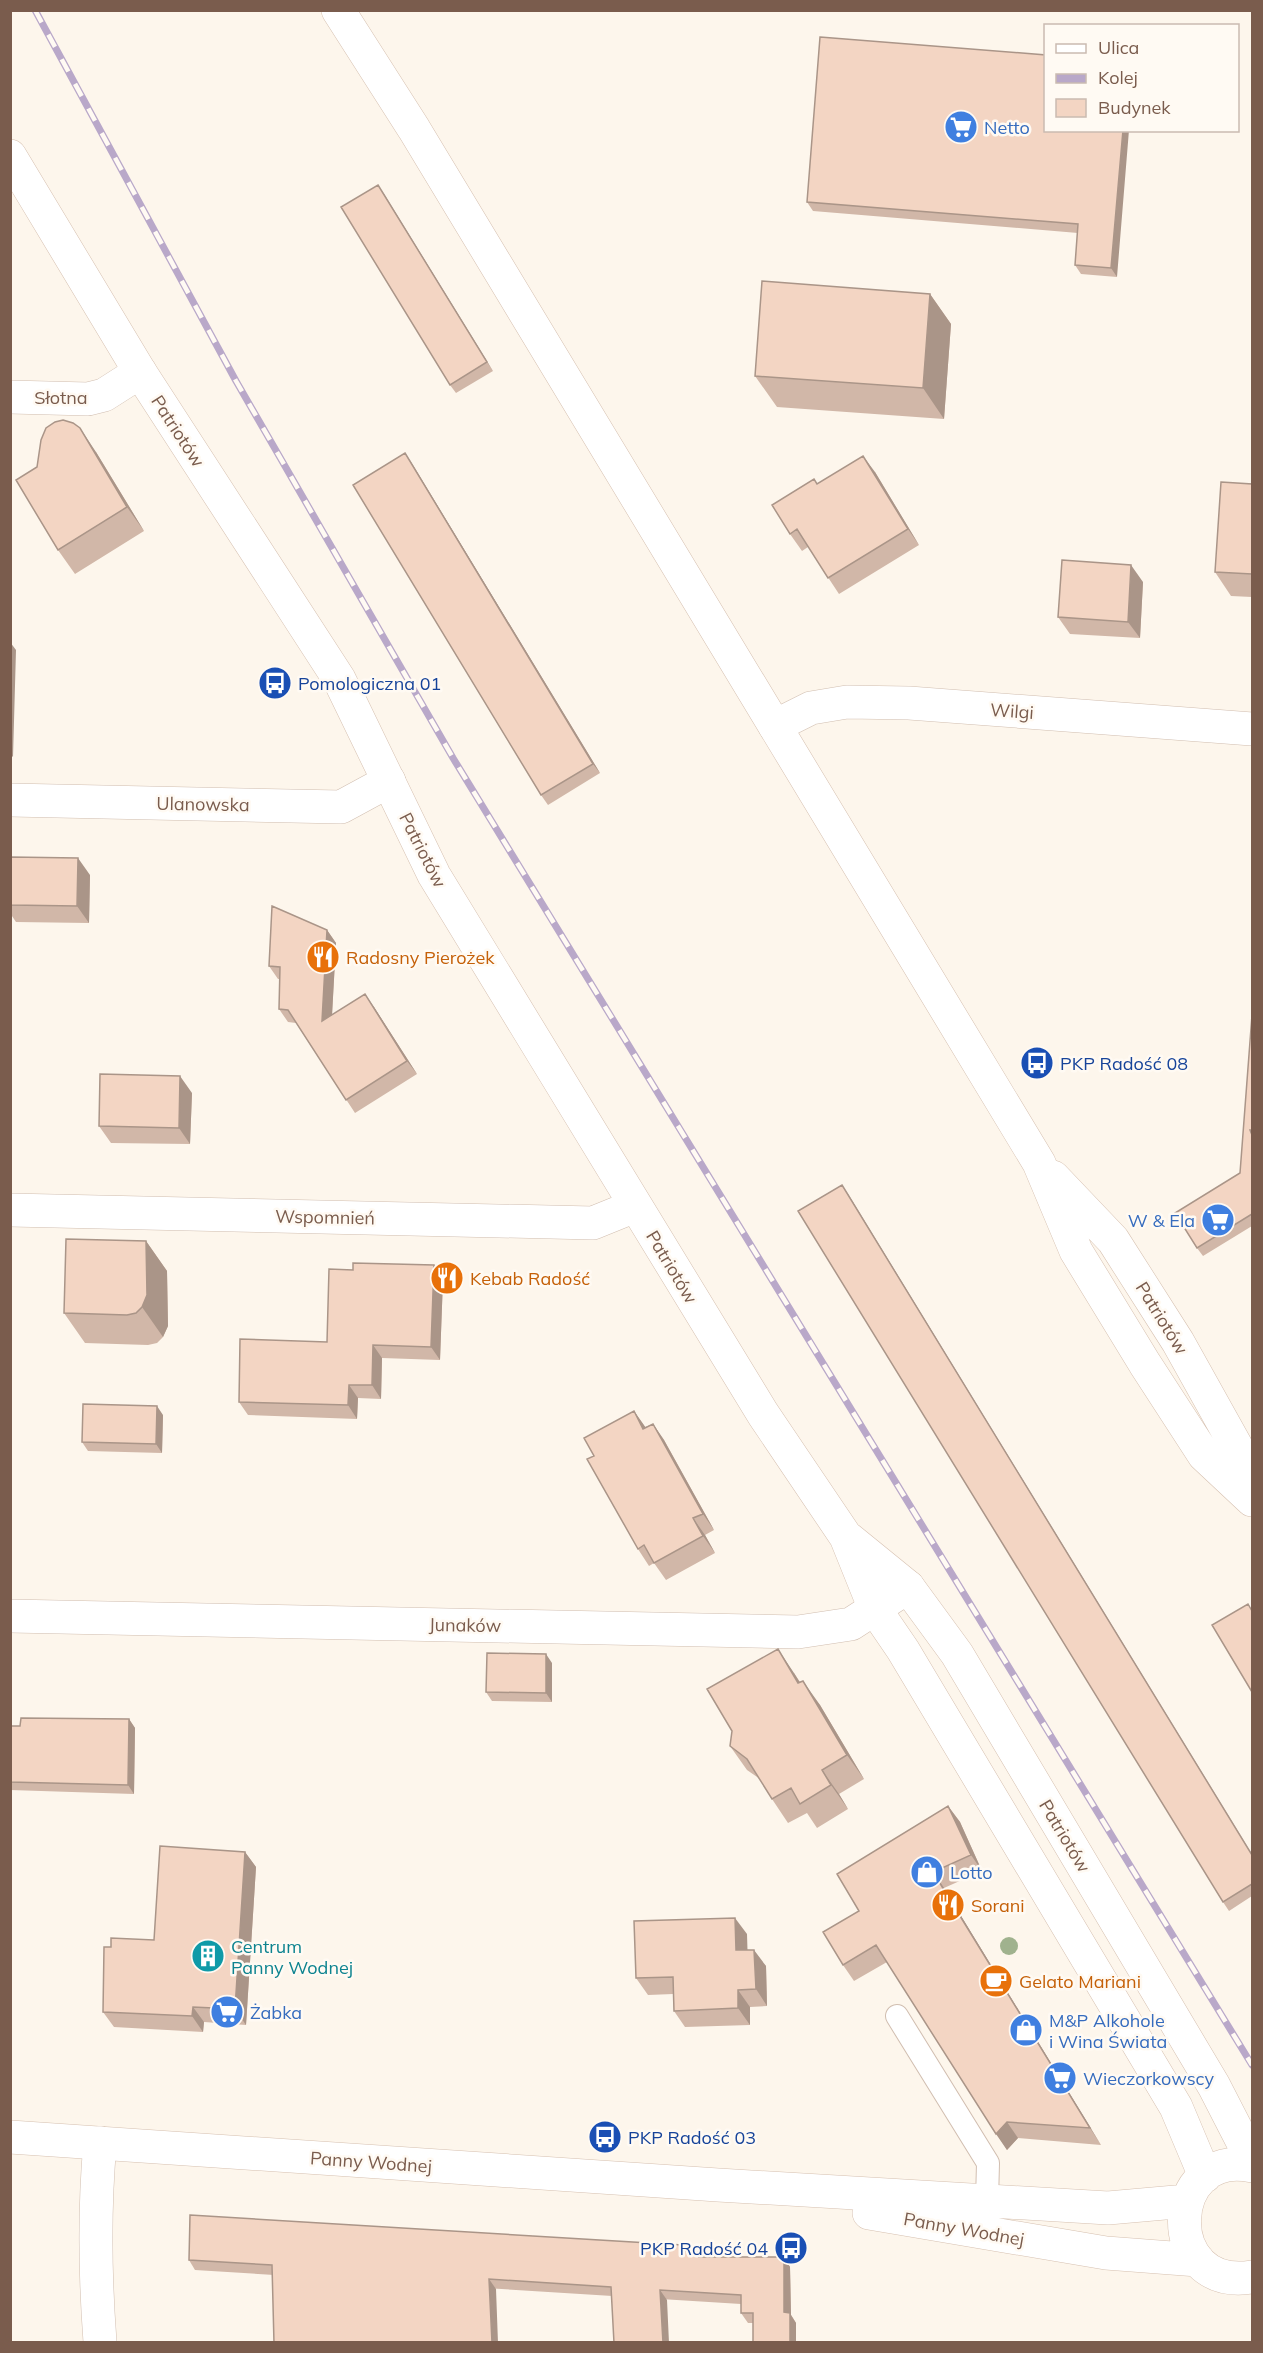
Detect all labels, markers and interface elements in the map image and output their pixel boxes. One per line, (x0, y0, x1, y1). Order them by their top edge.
legend (1044, 24, 1239, 132)
text: Ulica (1098, 36, 1139, 59)
text: Kolej (1098, 66, 1138, 89)
text: Budynek (1098, 96, 1171, 119)
supermarket icon: Netto (943, 109, 979, 145)
place label: Netto (984, 116, 1030, 139)
street label: Słotna (34, 386, 88, 409)
street label: Patriotów (146, 391, 210, 472)
bus stop icon: Pomologiczna 01 (257, 665, 293, 701)
place label: Pomologiczna 01 (298, 672, 441, 695)
street label: Wilgi (989, 698, 1035, 724)
street label: Ulanowska (156, 792, 250, 816)
street label: Patriotów (394, 809, 452, 892)
restaurant icon: Radosny Pierożek (305, 939, 341, 975)
place label: Radosny Pierożek (346, 946, 495, 969)
bus stop icon: PKP Radość 08 (1019, 1045, 1055, 1081)
place label: PKP Radość 08 (1060, 1052, 1188, 1075)
supermarket icon: W & Ela (1200, 1202, 1236, 1238)
street label: Wspomnień (275, 1205, 375, 1229)
place label: W & Ela (1128, 1209, 1195, 1232)
street label: Patriotów (641, 1226, 703, 1308)
restaurant icon: Kebab Radość (429, 1260, 465, 1296)
place label: Kebab Radość (470, 1267, 590, 1290)
street label: Patriotów (1131, 1277, 1194, 1359)
street label: Junaków (429, 1613, 502, 1637)
street label: Patriotów (1034, 1795, 1096, 1877)
shop icon: Lotto (909, 1854, 945, 1890)
place label: Lotto (950, 1861, 992, 1884)
restaurant icon: Sorani (930, 1887, 966, 1923)
place label: Sorani (971, 1894, 1025, 1917)
place label: Centrum Panny Wodnej (231, 1935, 353, 1979)
building icon: Centrum Panny Wodnej (190, 1938, 226, 1974)
cafe icon: Gelato Mariani (978, 1963, 1014, 1999)
place label: Gelato Mariani (1019, 1970, 1141, 1993)
supermarket icon: Żabka (209, 1994, 245, 2030)
place label: Żabka (250, 2001, 302, 2024)
place label: M&P Alkohole i Wina Świata (1049, 2009, 1167, 2053)
shop icon: M&P Alkohole i Wina Świata (1008, 2012, 1044, 2048)
supermarket icon: Wieczorkowscy (1042, 2060, 1078, 2096)
place label: Wieczorkowscy (1083, 2067, 1215, 2090)
bus stop icon: PKP Radość 03 (587, 2119, 623, 2155)
place label: PKP Radość 03 (628, 2126, 756, 2149)
street label: Panny Wodnej (309, 2146, 433, 2178)
street label: Panny Wodnej (902, 2207, 1026, 2251)
bus stop icon: PKP Radość 04 (773, 2230, 809, 2266)
place label: PKP Radość 04 (640, 2237, 768, 2260)

